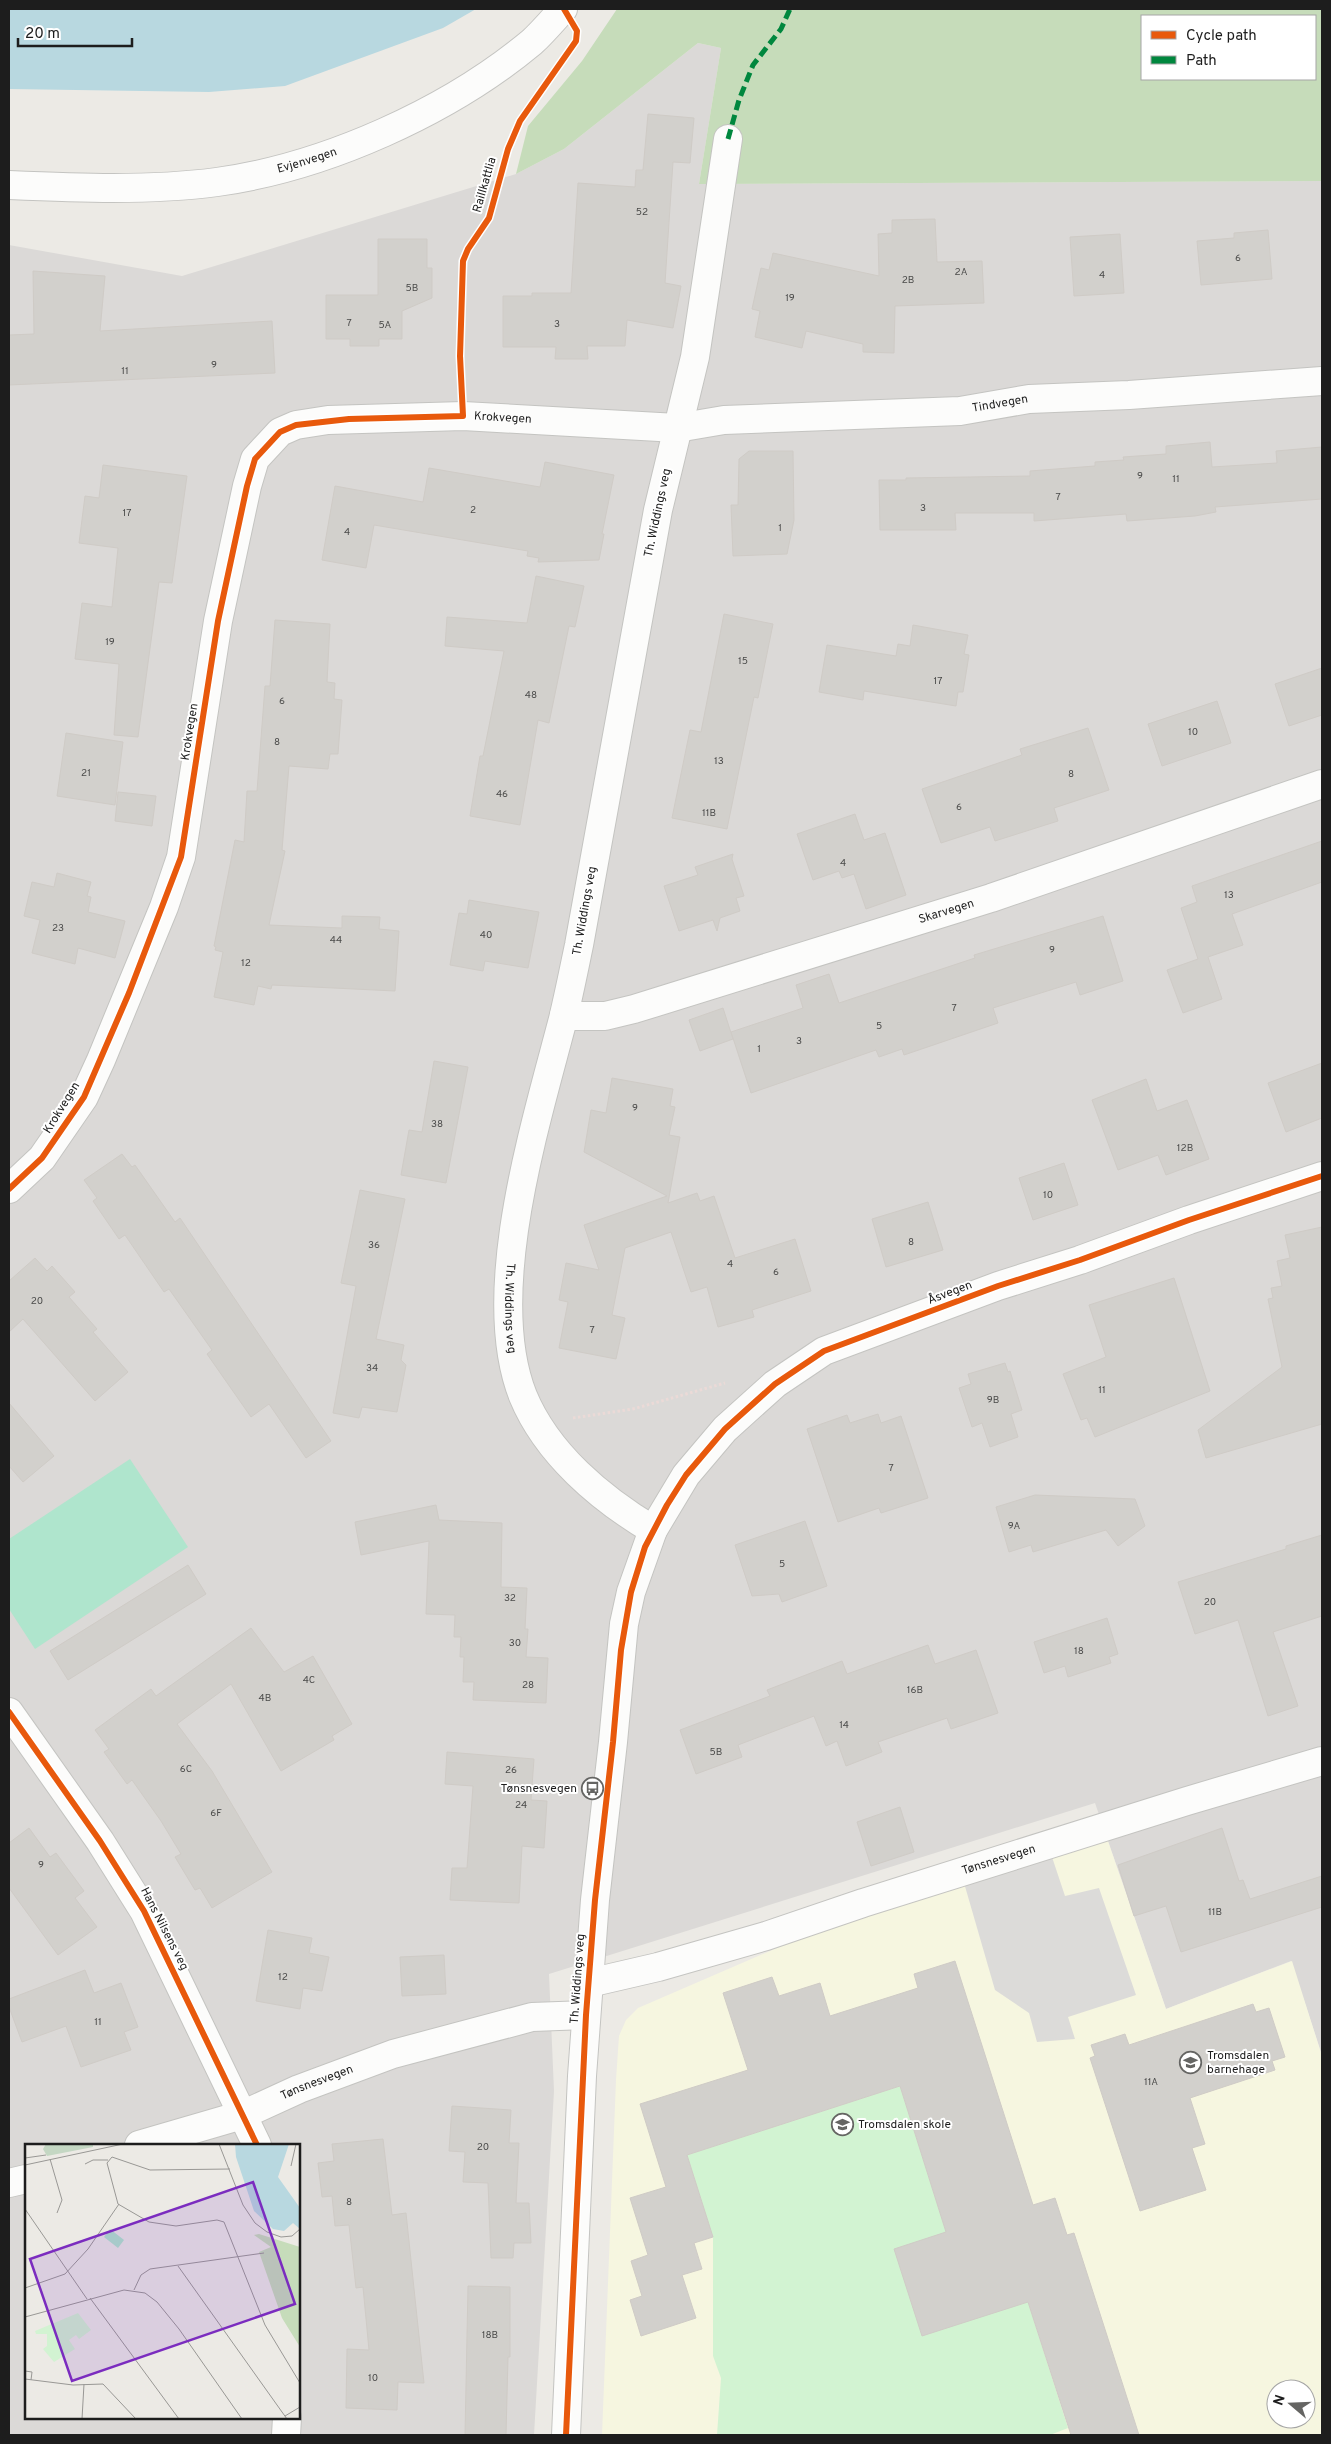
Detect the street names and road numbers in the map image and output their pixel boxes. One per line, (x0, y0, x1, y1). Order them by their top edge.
street label: Evjenvegen (275, 144, 339, 178)
street label: Raillkattlia (469, 155, 501, 215)
street label: Tindvegen (971, 391, 1029, 417)
street label: Krokvegen (473, 409, 532, 428)
street label: Th. Widdings veg (641, 467, 675, 559)
street label: Krokvegen (178, 702, 202, 762)
street label: Th. Widdings veg (569, 865, 601, 957)
street label: Skarvegen (917, 896, 976, 928)
street label: Krokvegen (40, 1079, 84, 1137)
street label: Th. Widdings veg (500, 1262, 520, 1355)
street label: Åsvegen (926, 1277, 974, 1309)
street label: Tønsnesvegen (960, 1841, 1038, 1879)
street label: Hans Nilsens veg (136, 1885, 192, 1973)
street label: Th. Widdings veg (567, 1933, 589, 2025)
street label: Tønsnesvegen (278, 2062, 356, 2104)

